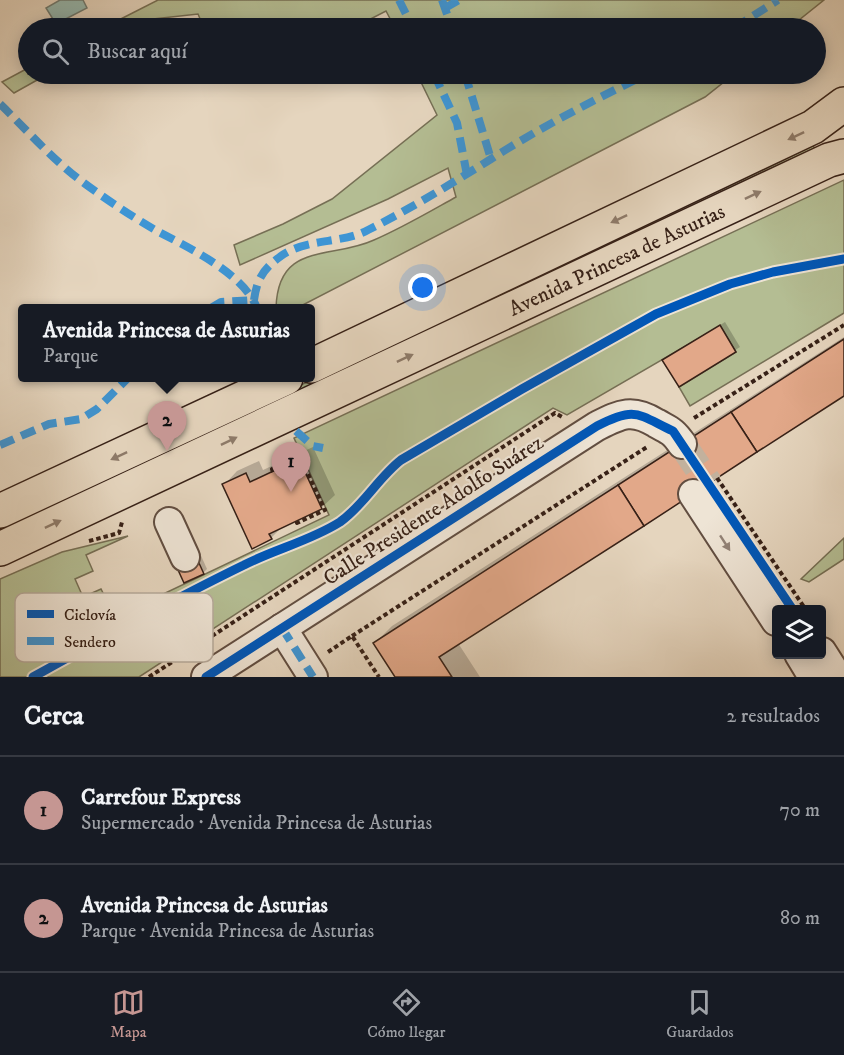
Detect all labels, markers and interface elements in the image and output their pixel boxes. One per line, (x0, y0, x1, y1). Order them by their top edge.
search box (18, 18, 826, 84)
icon: search (39, 35, 72, 68)
text: Buscar aquí (87, 38, 187, 65)
one-way arrow (787, 131, 804, 140)
one-way arrow (745, 191, 762, 200)
street label: Avenida Princesa de Asturias (505, 199, 729, 322)
one-way arrow (611, 215, 628, 224)
your location (408, 273, 437, 302)
popup (18, 304, 315, 382)
text: Avenida Princesa de Asturias (43, 317, 290, 344)
text: Parque (43, 344, 98, 369)
one-way arrow (397, 353, 414, 362)
pin: 2 (148, 402, 186, 451)
street label: Calle Presidente Adolfo Suárez (319, 430, 548, 592)
one-way arrow (221, 437, 238, 446)
pin: 1 (272, 442, 310, 492)
one-way arrow (110, 451, 127, 460)
one-way arrow (44, 520, 61, 529)
one-way arrow (719, 534, 731, 550)
legend (15, 593, 213, 662)
text: Ciclovía (64, 605, 116, 625)
map controls (772, 605, 826, 659)
button: layers (772, 605, 826, 659)
text: Sendero (64, 632, 116, 652)
text: Cerca (24, 700, 84, 733)
text: 2 resultados (727, 704, 820, 729)
text: Carrefour Express (81, 784, 241, 811)
text: 1 (40, 798, 47, 823)
text: 70 m (779, 798, 820, 823)
text: Supermercado · Avenida Princesa de Asturias (81, 811, 432, 836)
text: Avenida Princesa de Asturias (81, 892, 328, 919)
text: 2 (39, 906, 48, 931)
text: 80 m (780, 906, 820, 931)
text: Parque · Avenida Princesa de Asturias (81, 919, 374, 944)
tab: Mapa (110, 986, 147, 1042)
tab: Cómo llegar (367, 986, 446, 1042)
tab: Guardados (666, 986, 734, 1042)

